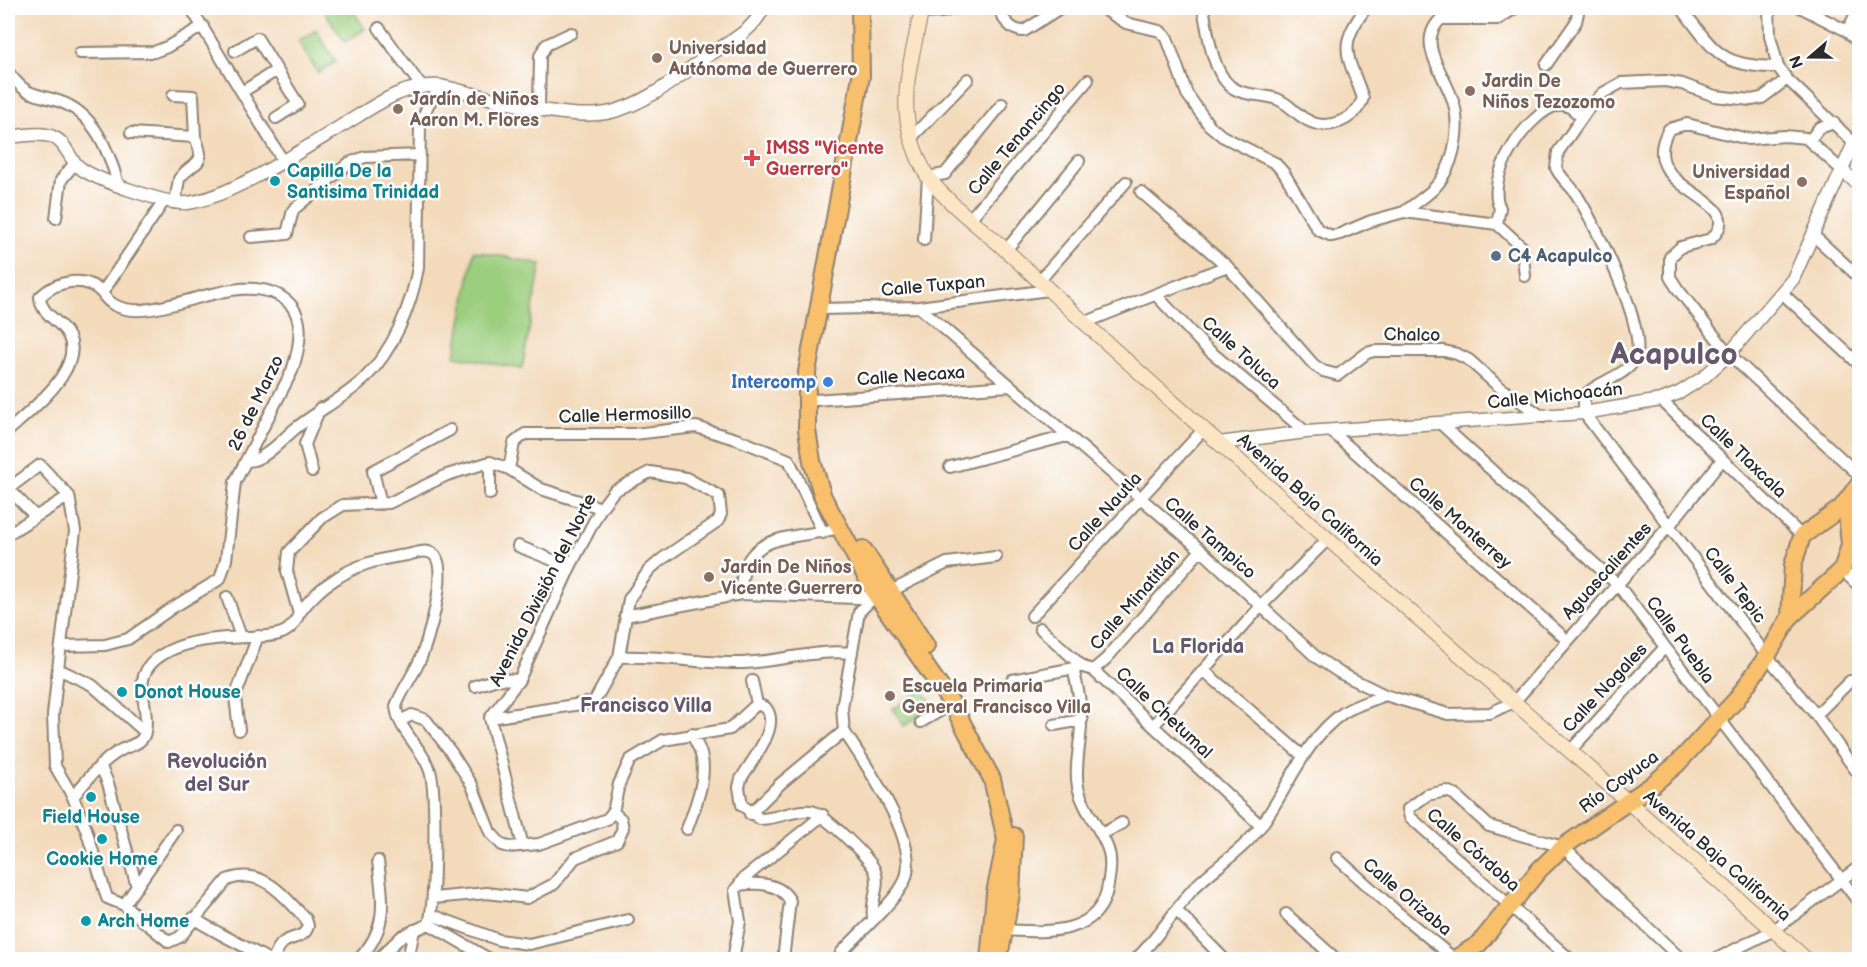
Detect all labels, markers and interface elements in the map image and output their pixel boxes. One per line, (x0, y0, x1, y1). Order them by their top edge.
north arrow (1780, 27, 1840, 87)
place label: Universidad Autónoma de Guerrero (668, 38, 857, 80)
marker: Universidad Autónoma de Guerrero (650, 51, 664, 65)
text: N (1786, 53, 1808, 71)
place label: Jardin De Niños Tezozomo (1482, 71, 1615, 113)
street label: Calle Tenancingo (964, 78, 1070, 200)
marker: Jardin De Niños Tezozomo (1463, 84, 1477, 98)
place label: Jardín de Niños Aaron M. Flores (409, 89, 539, 131)
marker: Jardín de Niños Aaron M. Flores (391, 102, 405, 116)
place label: IMSS "Vicente Guerrero" (766, 138, 884, 180)
marker: IMSS "Vicente Guerrero" (743, 149, 761, 167)
place label: Capilla De la Santisima Trinidad (287, 161, 439, 203)
place label: Universidad Español (1692, 162, 1790, 204)
marker: Capilla De la Santisima Trinidad (268, 174, 282, 188)
marker: Universidad Español (1795, 175, 1809, 189)
place label: C4 Acapulco (1508, 246, 1612, 267)
marker: C4 Acapulco (1489, 249, 1503, 263)
street label: Calle Tuxpan (880, 271, 986, 301)
street label: Calle Toluca (1197, 312, 1285, 394)
street label: Chalco (1384, 324, 1440, 346)
district label: Acapulco (1609, 337, 1738, 373)
street label: 26 de Marzo (224, 352, 288, 454)
street label: Calle Necaxa (856, 362, 966, 390)
place label: Intercomp (731, 372, 816, 393)
marker: Intercomp (821, 375, 835, 389)
street label: Calle Michoacán (1486, 378, 1624, 414)
street label: Calle Hermosillo (558, 402, 692, 428)
street label: Calle Tlaxcala (1695, 410, 1791, 502)
street label: Avenida Baja California (1233, 429, 1387, 571)
street label: Calle Nautla (1064, 468, 1146, 556)
street label: Calle Monterrey (1404, 473, 1516, 574)
street label: Avenida División del Norte (485, 490, 601, 690)
street label: Calle Tampico (1160, 493, 1260, 583)
street label: Aguascalientes (1558, 518, 1656, 624)
street label: Calle Tepic (1700, 543, 1770, 627)
street label: Calle Minatitlán (1086, 546, 1184, 654)
place label: Jardin De Niños Vicente Guerrero (721, 557, 862, 599)
marker: Jardin De Niños Vicente Guerrero (702, 570, 716, 584)
street label: Calle Puebla (1641, 592, 1719, 688)
district label: La Florida (1152, 635, 1244, 659)
street label: Calle Nogales (1558, 639, 1652, 737)
street label: Calle Chetumal (1111, 663, 1217, 763)
place label: Escuela Primaria General Francisco Villa (902, 676, 1091, 718)
place label: Donot House (134, 682, 241, 703)
marker: Donot House (115, 685, 129, 699)
marker: Escuela Primaria General Francisco Villa (883, 689, 897, 703)
district label: Francisco Villa (580, 694, 712, 718)
street label: Río Coyuca (1575, 746, 1663, 818)
district label: Revolución del Sur (167, 750, 267, 797)
street label: Avenida Baja California (1639, 786, 1795, 926)
marker: Field House (84, 790, 98, 804)
street label: Calle Córdoba (1422, 804, 1524, 896)
place label: Field House (42, 807, 140, 828)
marker: Cookie Home (95, 832, 109, 846)
place label: Cookie Home (46, 849, 158, 870)
street label: Calle Orizaba (1358, 854, 1456, 940)
place label: Arch Home (97, 911, 189, 932)
marker: Arch Home (79, 914, 93, 928)

